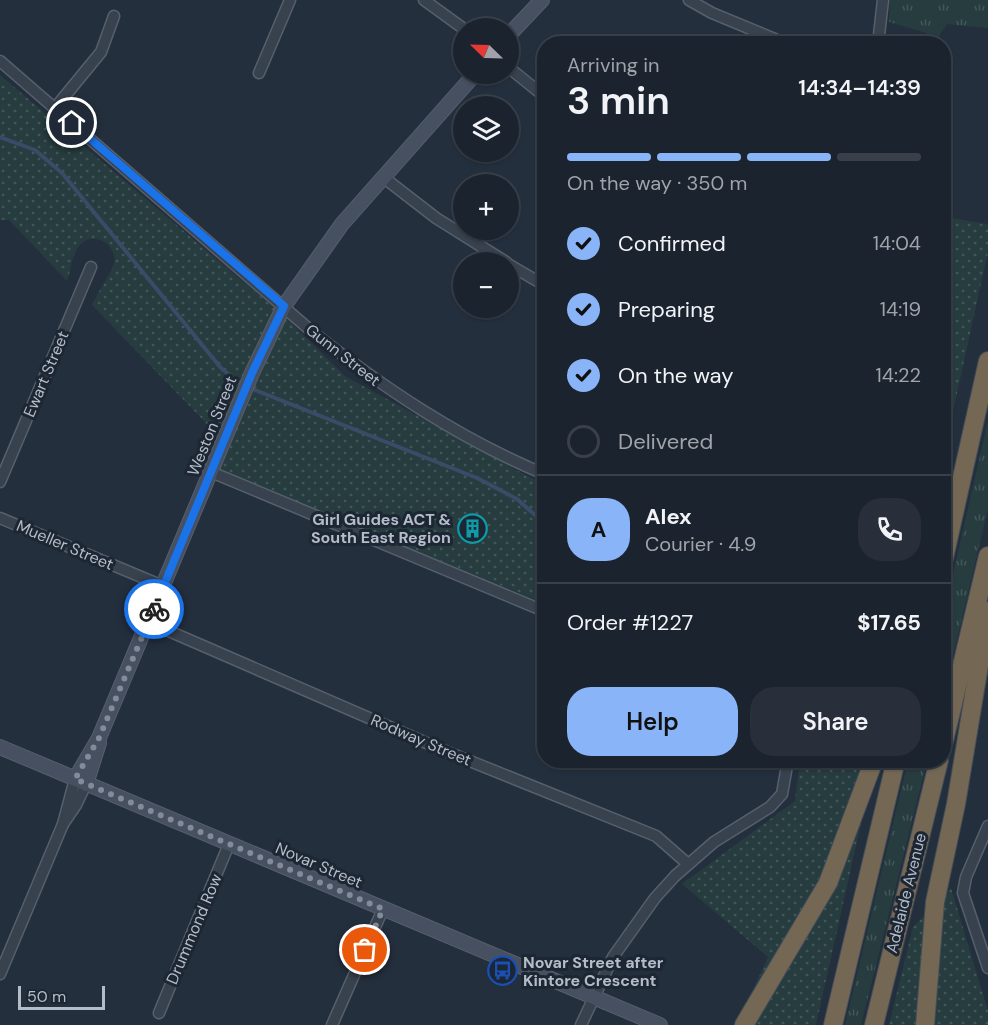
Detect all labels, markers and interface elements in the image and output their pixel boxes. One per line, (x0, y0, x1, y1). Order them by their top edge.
north arrow (453, 18, 519, 84)
map controls (453, 18, 519, 318)
text: Arriving in (567, 52, 659, 78)
text: 14:34–14:39 (798, 73, 921, 102)
text: 3 min (567, 75, 670, 126)
button: layers (453, 96, 519, 162)
pin (46, 97, 97, 148)
icon: home (55, 106, 88, 139)
text: On the way · 350 m (567, 170, 747, 196)
button: + (453, 174, 519, 240)
icon: check (567, 227, 600, 260)
text: Confirmed (618, 229, 726, 258)
text: 14:04 (873, 230, 921, 256)
button: − (453, 252, 519, 318)
icon: check (567, 293, 600, 326)
text: Preparing (618, 295, 715, 324)
text: 14:19 (880, 296, 921, 322)
street label: Gunn Street (301, 319, 385, 391)
street label: Ewart Street (18, 328, 74, 420)
icon: check (567, 359, 600, 392)
text: On the way (618, 361, 733, 390)
text: 14:22 (876, 362, 921, 388)
street label: Weston Street (182, 373, 242, 479)
text: Delivered (618, 427, 713, 456)
button: phone (858, 498, 921, 561)
text: Alex (645, 502, 692, 531)
place label: Girl Guides ACT & South East Region (311, 509, 451, 548)
building icon: Girl Guides ACT & South East Region (456, 512, 488, 544)
street label: Mueller Street (13, 515, 117, 575)
text: A (591, 515, 606, 544)
text: Courier · 4.9 (645, 531, 756, 557)
courier (124, 579, 184, 639)
icon: bike (138, 593, 171, 626)
text: Order #1227 (567, 608, 693, 637)
text: $17.65 (857, 608, 921, 637)
button: Help (567, 687, 738, 756)
button: Share (750, 687, 921, 756)
street label: Rodway Street (367, 709, 475, 771)
street label: Adelaide Avenue (881, 831, 931, 955)
street label: Novar Street (272, 837, 366, 893)
street label: Drummond Row (161, 871, 227, 987)
pin (339, 924, 390, 975)
icon: bag (348, 933, 381, 966)
place label: Novar Street after Kintore Crescent (523, 952, 664, 991)
bus stop icon: Novar Street after Kintore Crescent (486, 955, 518, 987)
scale bar (18, 983, 105, 1010)
text: 50 m (27, 986, 66, 1007)

